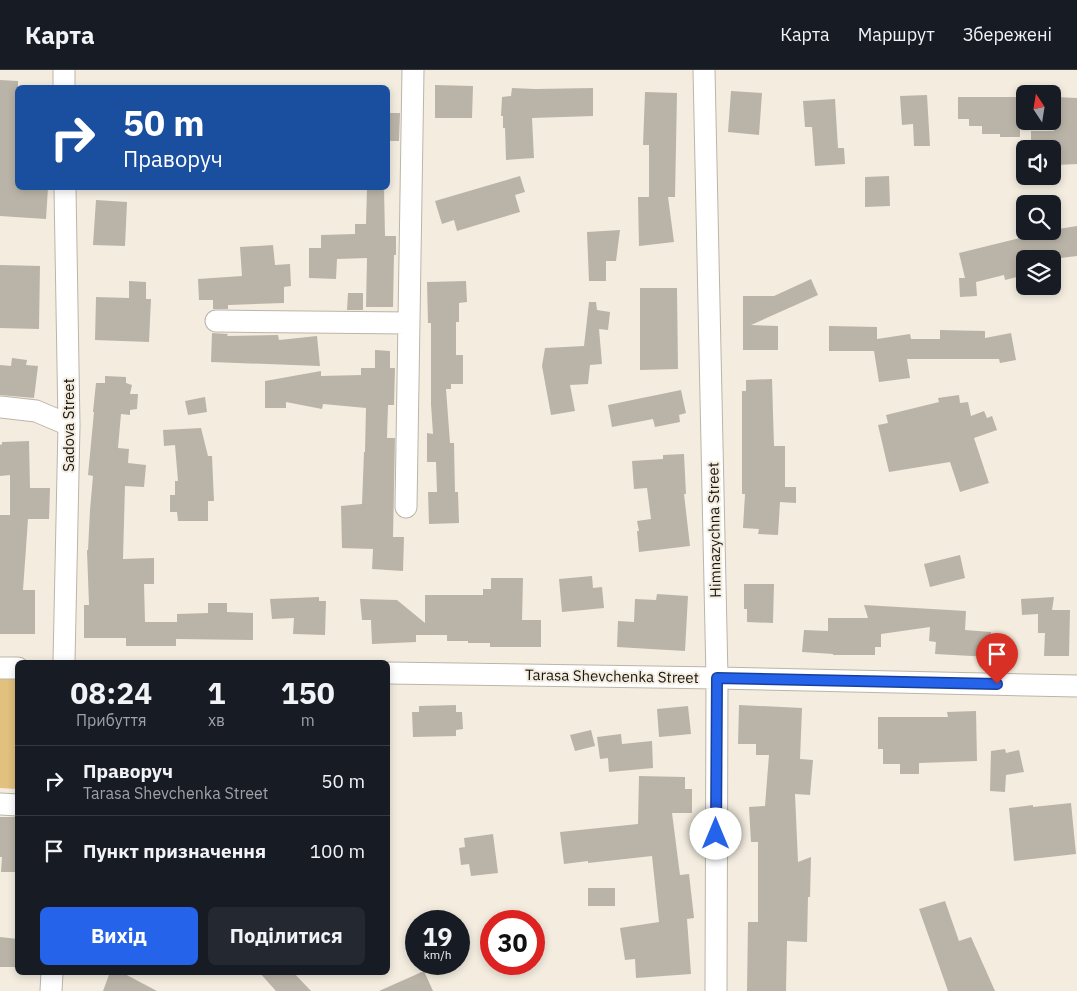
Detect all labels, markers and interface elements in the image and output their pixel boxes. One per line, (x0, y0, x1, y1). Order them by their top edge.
text: Карта (25, 19, 95, 51)
text: Карта (780, 23, 830, 46)
text: Маршрут (858, 23, 935, 46)
text: Збережені (963, 23, 1052, 46)
north arrow (1016, 85, 1061, 130)
map controls (1016, 85, 1061, 295)
text: 50 m (123, 100, 205, 146)
icon: right (40, 105, 105, 170)
button: sound (1016, 140, 1061, 185)
text: Праворуч (123, 144, 223, 173)
button: search (1016, 195, 1061, 240)
button: layers (1016, 250, 1061, 295)
street label: Sadova Street (59, 378, 78, 472)
street label: Himnazychna Street (703, 462, 725, 598)
pin (976, 633, 1018, 684)
icon: arrive (983, 640, 1011, 668)
street label: Tarasa Shevchenka Street (525, 665, 699, 687)
text: 08:24 (70, 673, 152, 712)
text: 1 (207, 673, 225, 712)
text: 150 (281, 673, 335, 712)
text: Прибуття (76, 710, 146, 730)
text: хв (208, 710, 225, 730)
text: m (301, 710, 315, 730)
text: Праворуч (83, 759, 173, 783)
icon: right (40, 767, 68, 795)
text: 50 m (321, 769, 365, 793)
text: Tarasa Shevchenka Street (83, 783, 268, 803)
position arrow (689, 807, 741, 859)
icon: arrive (40, 837, 68, 865)
text: Пункт призначення (83, 839, 266, 863)
text: 100 m (310, 839, 365, 863)
button: Вихід (40, 907, 198, 965)
button: Поділитися (208, 907, 365, 965)
speed limit sign: 30 (480, 910, 545, 975)
text: 19 (422, 920, 453, 953)
text: km/h (423, 947, 452, 962)

